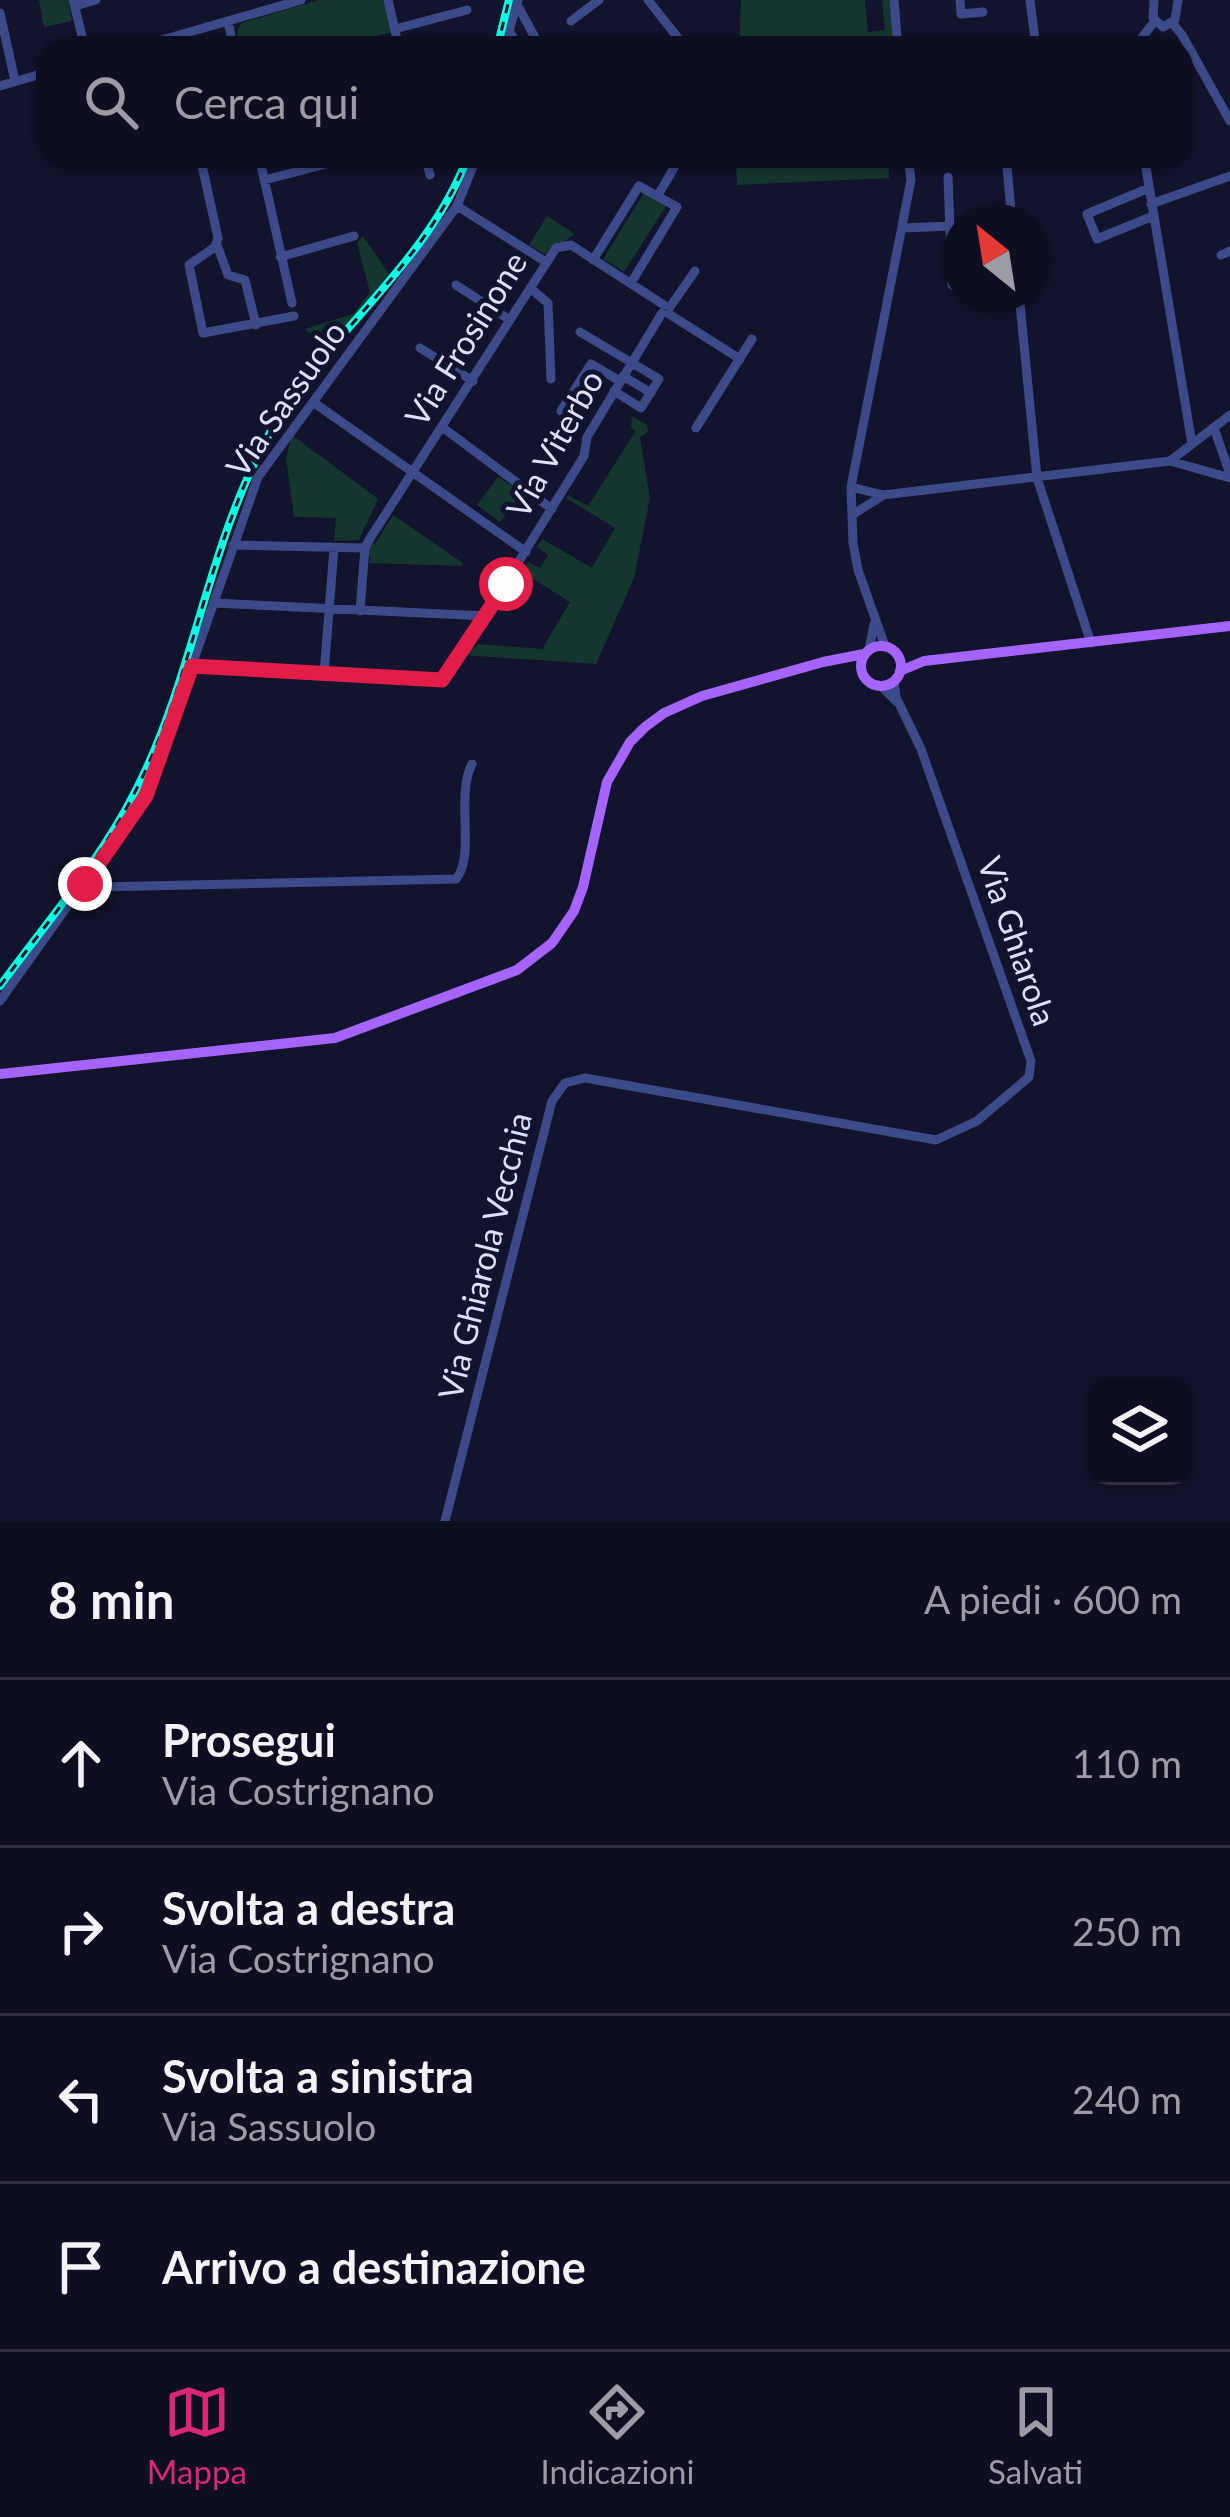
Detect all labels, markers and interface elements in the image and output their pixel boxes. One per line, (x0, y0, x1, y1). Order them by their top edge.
search box (36, 36, 1194, 168)
icon: search (78, 69, 144, 135)
text: Cerca qui (174, 75, 359, 129)
north arrow (942, 204, 1050, 312)
street label: Via Frosinone (396, 244, 534, 433)
street label: Via Sassuolo (217, 313, 354, 484)
street label: Via Viterbo (497, 363, 611, 524)
route start (479, 557, 533, 611)
street label: Via Ghiarola (970, 851, 1066, 1030)
route end (58, 857, 112, 911)
street label: Via Ghiarola Vecchia (429, 1108, 539, 1403)
map controls (1086, 1377, 1194, 1485)
button: layers (1086, 1377, 1194, 1485)
text: 8 min (48, 1569, 174, 1630)
text: A piedi · 600 m (924, 1576, 1182, 1622)
text: Prosegui (162, 1713, 336, 1767)
icon: ahead (48, 1730, 114, 1796)
text: 110 m (1072, 1740, 1182, 1786)
text: Via Costrignano (162, 1767, 435, 1813)
text: Svolta a destra (162, 1881, 455, 1935)
icon: right (48, 1898, 114, 1964)
text: 250 m (1072, 1908, 1182, 1954)
text: Via Costrignano (162, 1935, 435, 1981)
text: Svolta a sinistra (162, 2049, 474, 2103)
icon: left (48, 2066, 114, 2132)
text: 240 m (1072, 2076, 1182, 2122)
text: Via Sassuolo (162, 2103, 376, 2149)
icon: arrive (48, 2234, 114, 2300)
text: Arrivo a destinazione (162, 2240, 586, 2294)
tab: Mappa (147, 2379, 247, 2491)
tab: Indicazioni (541, 2379, 694, 2491)
tab: Salvati (988, 2379, 1083, 2491)

